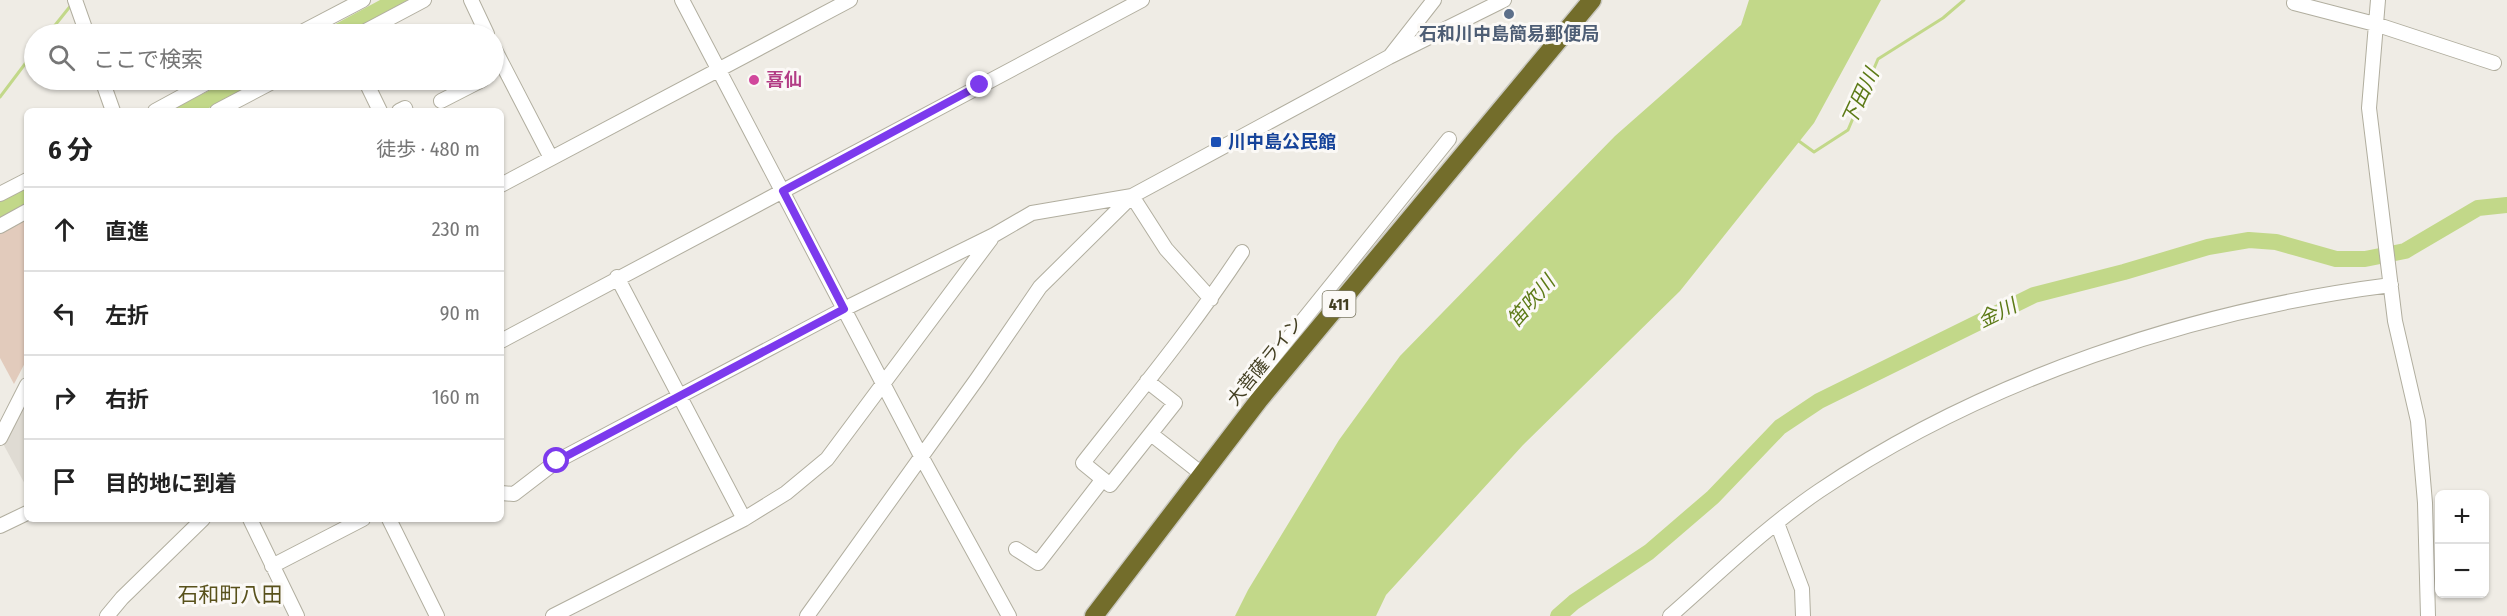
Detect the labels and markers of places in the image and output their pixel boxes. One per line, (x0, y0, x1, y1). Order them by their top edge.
marker: 石和川中島簡易郵便局 (1502, 7, 1516, 21)
place label: 石和川中島簡易郵便局 (1419, 23, 1599, 45)
place label: 喜仙 (766, 69, 802, 91)
marker: 喜仙 (747, 73, 761, 87)
place label: 川中島公民館 (1228, 131, 1336, 153)
marker: 川中島公民館 (1209, 135, 1223, 149)

